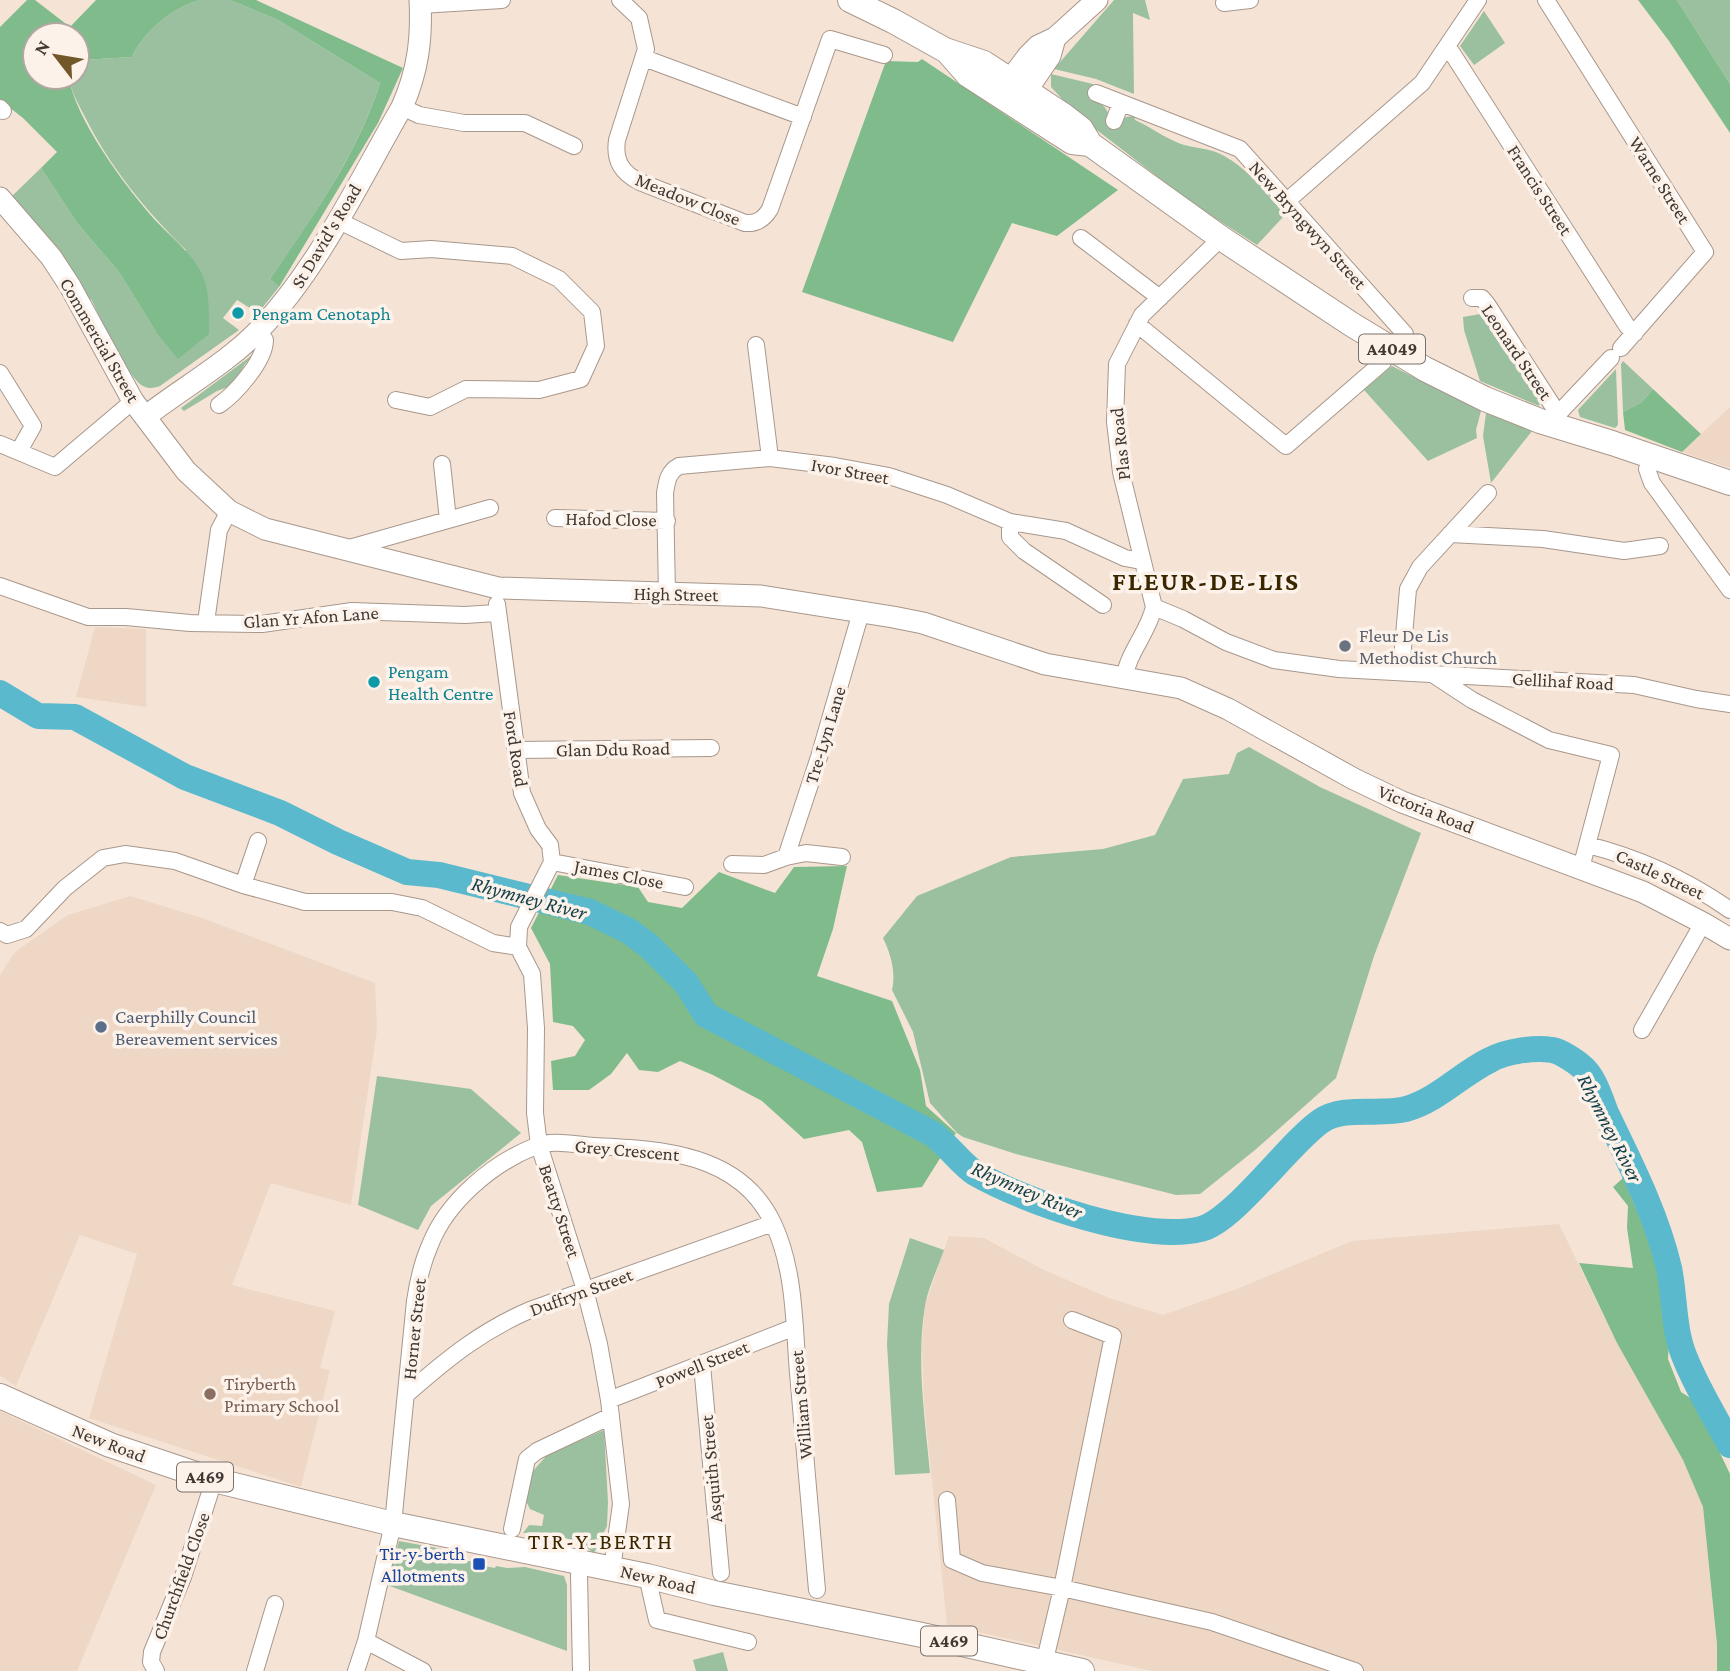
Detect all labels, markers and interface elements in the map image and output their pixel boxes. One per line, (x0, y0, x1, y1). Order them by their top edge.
north arrow (21, 21, 91, 91)
text: N (30, 37, 54, 58)
street label: Warne Street (1625, 133, 1695, 228)
street label: Francis Street (1503, 141, 1577, 240)
street label: New Bryngwyn Street (1245, 157, 1371, 294)
street label: Meadow Close (632, 168, 744, 230)
street label: St David's Road (287, 180, 365, 292)
street label: Commercial Street (56, 274, 145, 407)
street label: Leonard Street (1477, 300, 1557, 404)
place label: Pengam Cenotaph (252, 303, 391, 324)
marker: Pengam Cenotaph (230, 305, 246, 321)
road number: A4049 (1359, 334, 1425, 363)
street label: Plas Road (1106, 407, 1134, 481)
street label: Ivor Street (809, 454, 891, 488)
street label: Hafod Close (565, 508, 657, 530)
district label: FLEUR-DE-LIS (1112, 567, 1300, 596)
street label: High Street (633, 583, 719, 605)
street label: Glan Yr Afon Lane (243, 602, 379, 632)
place label: Fleur De Lis Methodist Church (1359, 625, 1497, 668)
marker: Fleur De Lis Methodist Church (1337, 638, 1353, 654)
place label: Pengam Health Centre (388, 661, 493, 704)
street label: Gellihaf Road (1511, 668, 1615, 694)
marker: Pengam Health Centre (366, 674, 382, 690)
street label: Tre-Lyn Lane (800, 684, 850, 786)
street label: Ford Road (500, 709, 532, 789)
street label: Glan Ddu Road (556, 738, 670, 760)
street label: Victoria Road (1375, 780, 1477, 838)
street label: Castle Street (1612, 844, 1708, 904)
street label: James Close (571, 855, 665, 893)
water label: Rhymney River (469, 871, 590, 925)
place label: Caerphilly Council Bereavement services (115, 1006, 278, 1049)
marker: Caerphilly Council Bereavement services (93, 1019, 109, 1035)
water label: Rhymney River (1573, 1070, 1648, 1187)
street label: Grey Crescent (574, 1135, 681, 1165)
water label: Rhymney River (968, 1156, 1087, 1224)
street label: Beatty Street (535, 1162, 585, 1261)
street label: Duffryn Street (527, 1263, 636, 1320)
street label: Horner Street (398, 1276, 430, 1381)
street label: Powell Street (652, 1336, 752, 1392)
street label: William Street (786, 1349, 816, 1460)
place label: Tiryberth Primary School (224, 1373, 339, 1416)
marker: Tiryberth Primary School (202, 1386, 218, 1402)
street label: Asquith Street (696, 1414, 726, 1524)
street label: New Road (69, 1419, 149, 1467)
road number: A469 (177, 1462, 233, 1492)
street label: Churchfield Close (148, 1509, 214, 1643)
district label: TIR-Y-BERTH (528, 1528, 674, 1554)
place label: Tir-y-berth Allotments (379, 1543, 465, 1586)
marker: Tir-y-berth Allotments (471, 1556, 487, 1572)
street label: New Road (618, 1560, 698, 1598)
road number: A469 (921, 1626, 977, 1656)

